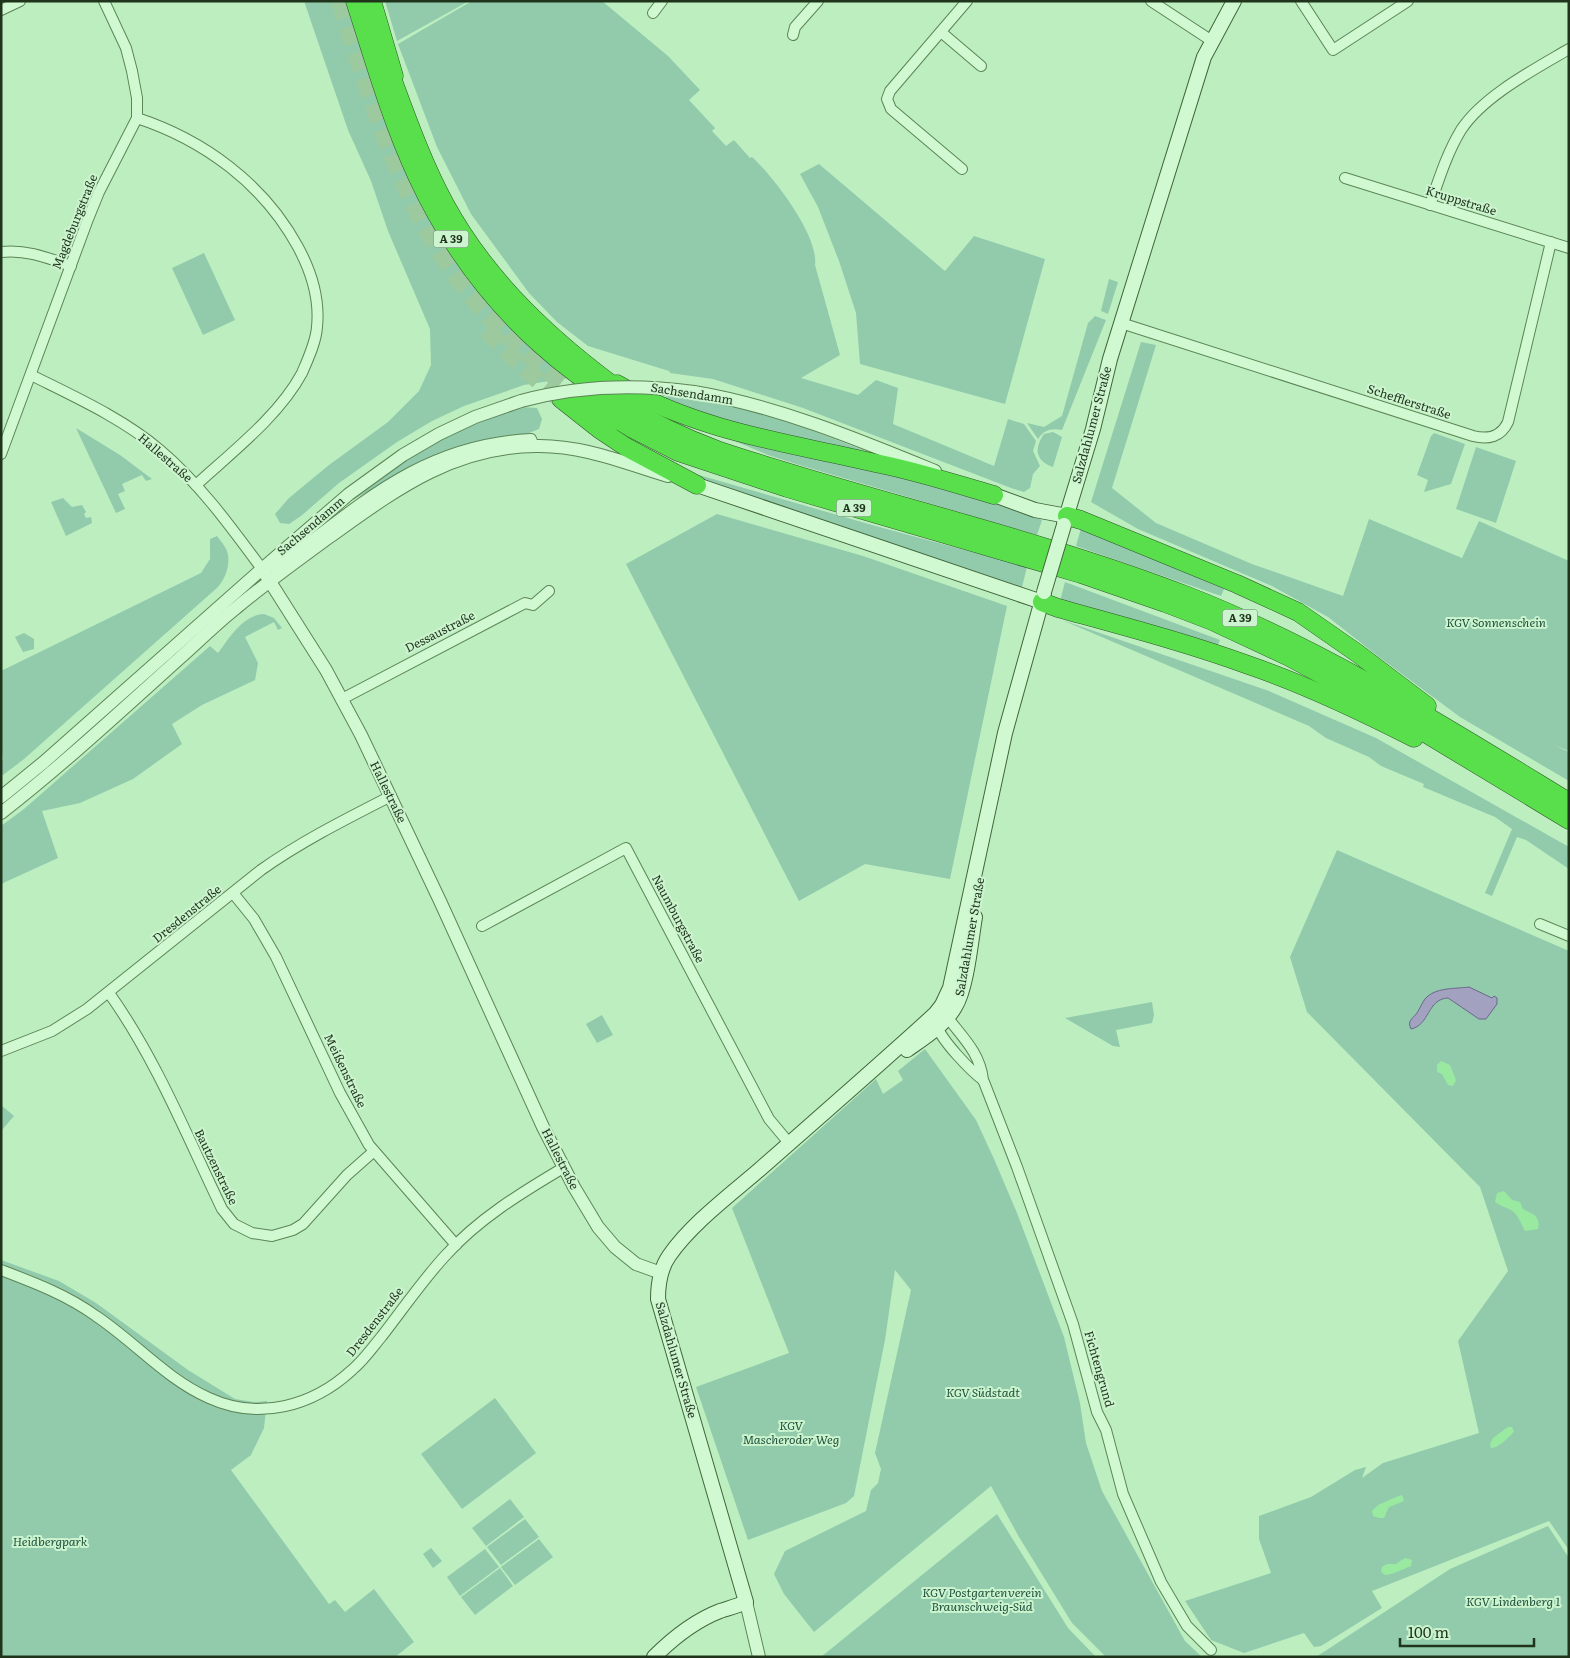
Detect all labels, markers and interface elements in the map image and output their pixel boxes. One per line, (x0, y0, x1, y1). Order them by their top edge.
street label: Magdeburgstraße (47, 171, 101, 272)
street label: Kruppstraße (1424, 181, 1499, 219)
road number: A 39 (434, 230, 468, 248)
street label: Salzdahlumer Straße (1067, 364, 1115, 485)
street label: Sachsendamm (650, 378, 735, 408)
street label: Schefflerstraße (1365, 379, 1454, 423)
street label: Hallestraße (135, 429, 197, 486)
street label: Sachsendamm (273, 491, 348, 559)
road number: A 39 (836, 499, 872, 516)
street label: Dessaustraße (401, 606, 478, 656)
road number: A 39 (1222, 610, 1258, 626)
park label: KGV Sonnenschein (1446, 613, 1546, 631)
street label: Hallestraße (366, 758, 412, 826)
street label: Naumburgstraße (648, 871, 710, 966)
street label: Salzdahlumer Straße (950, 876, 988, 998)
street label: Dresdenstraße (148, 880, 225, 947)
street label: Meißenstraße (320, 1030, 372, 1111)
street label: Hallestraße (538, 1125, 584, 1192)
street label: Bautzenstraße (191, 1126, 243, 1208)
street label: Dresdenstraße (341, 1283, 407, 1360)
street label: Salzdahlumer Straße (652, 1299, 702, 1420)
street label: Fichtengrund (1080, 1328, 1120, 1410)
park label: KGV Südstadt (946, 1383, 1020, 1401)
park label: KGV Mascheroder Weg (743, 1416, 839, 1448)
park label: Heidbergpark (13, 1532, 88, 1550)
park label: KGV Postgartenverein Braunschweig-Süd (922, 1583, 1042, 1615)
park label: KGV Lindenberg 1 (1466, 1592, 1560, 1610)
scale bar (1400, 1616, 1534, 1648)
text: 100 m (1408, 1620, 1449, 1643)

